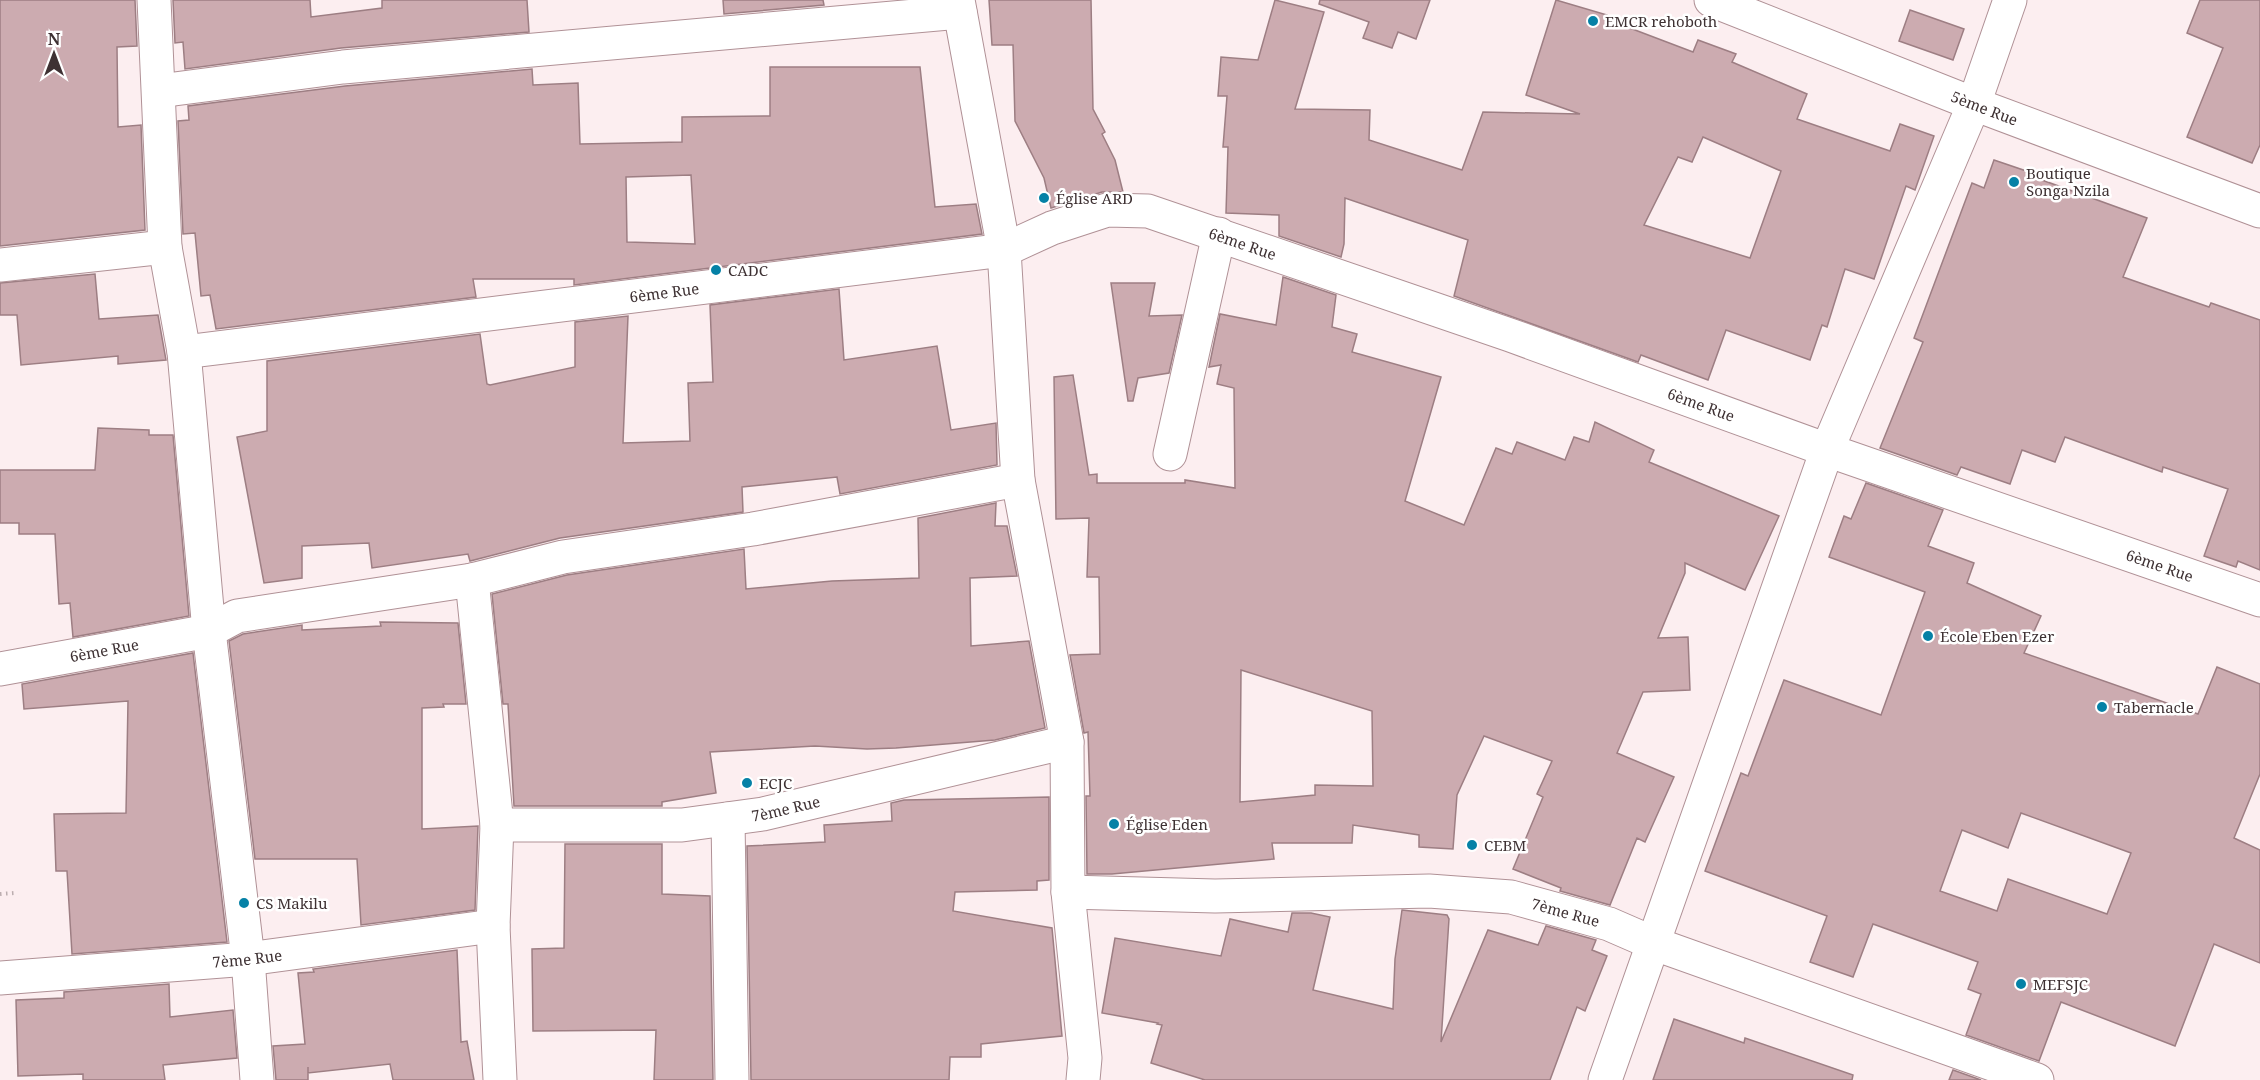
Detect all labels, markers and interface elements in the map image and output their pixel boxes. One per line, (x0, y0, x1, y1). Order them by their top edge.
place label: EMCR rehoboth (1605, 11, 1718, 31)
marker: EMCR rehoboth (1586, 14, 1600, 28)
north arrow (24, 24, 84, 84)
text: N (48, 28, 61, 50)
street label: 5ème Rue (1948, 86, 2021, 130)
place label: Boutique Songa Nzila (2026, 163, 2110, 200)
marker: Boutique Songa Nzila (2007, 175, 2021, 189)
place label: Église ARD (1056, 188, 1133, 208)
marker: Église ARD (1037, 191, 1051, 205)
street label: 6ème Rue (1206, 223, 1279, 264)
place label: CADC (728, 260, 768, 280)
marker: CADC (709, 263, 723, 277)
street label: 6ème Rue (628, 278, 700, 306)
street label: 6ème Rue (1665, 383, 1737, 426)
street label: 6ème Rue (2123, 544, 2196, 586)
place label: École Eben Ezer (1940, 626, 2054, 646)
marker: École Eben Ezer (1921, 629, 1935, 643)
street label: 6ème Rue (68, 634, 140, 666)
place label: Tabernacle (2114, 697, 2194, 717)
marker: Tabernacle (2095, 700, 2109, 714)
place label: ECJC (759, 773, 792, 793)
marker: ECJC (740, 776, 754, 790)
street label: 7ème Rue (750, 791, 822, 825)
place label: Église Eden (1126, 814, 1208, 834)
marker: Église Eden (1107, 817, 1121, 831)
place label: CEBM (1484, 835, 1526, 855)
marker: CEBM (1465, 838, 1479, 852)
place label: CS Makilu (256, 893, 328, 913)
street label: 7ème Rue (1529, 893, 1602, 931)
marker: CS Makilu (237, 896, 251, 910)
street label: 7ème Rue (212, 945, 283, 972)
place label: MEFSJC (2033, 974, 2088, 994)
marker: MEFSJC (2014, 977, 2028, 991)

